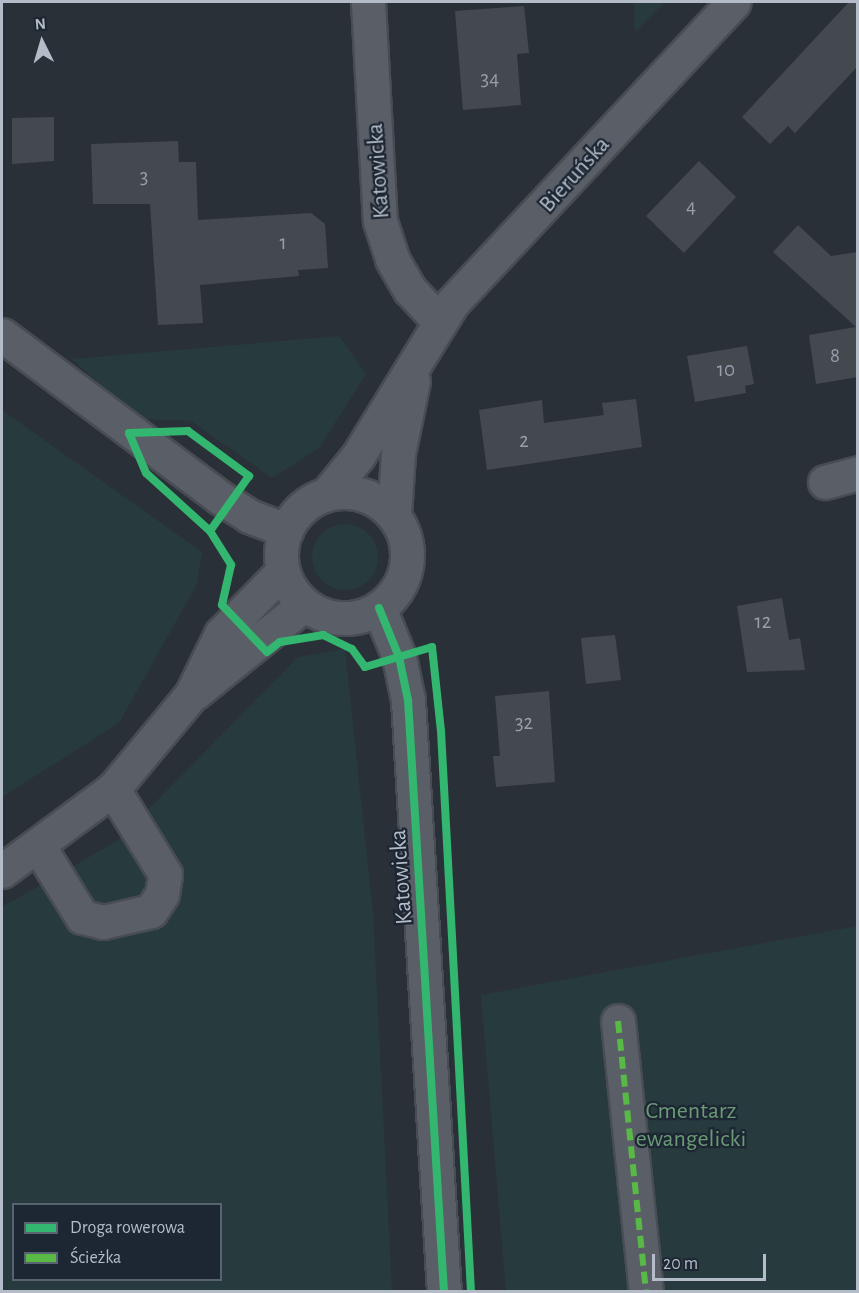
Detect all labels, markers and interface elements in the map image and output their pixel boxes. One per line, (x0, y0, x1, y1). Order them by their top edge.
north arrow (12, 12, 72, 72)
text: N (34, 16, 47, 33)
house number: 34 (481, 66, 499, 92)
street label: Katowicka (361, 122, 397, 220)
street label: Bieruńska (533, 131, 617, 219)
house number: 3 (140, 164, 148, 190)
house number: 4 (686, 194, 696, 220)
house number: 1 (279, 230, 287, 256)
house number: 8 (830, 343, 840, 369)
house number: 10 (717, 357, 735, 383)
house number: 2 (519, 428, 529, 454)
house number: 12 (755, 609, 771, 635)
house number: 32 (515, 710, 533, 736)
street label: Katowicka (384, 828, 420, 926)
park label: Cmentarz ewangelicki (636, 1098, 746, 1154)
legend (12, 1203, 222, 1281)
text: Droga rowerowa (70, 1219, 185, 1237)
scale bar (655, 1242, 769, 1280)
text: Ścieżka (70, 1249, 121, 1267)
text: 20 m (663, 1255, 698, 1273)

